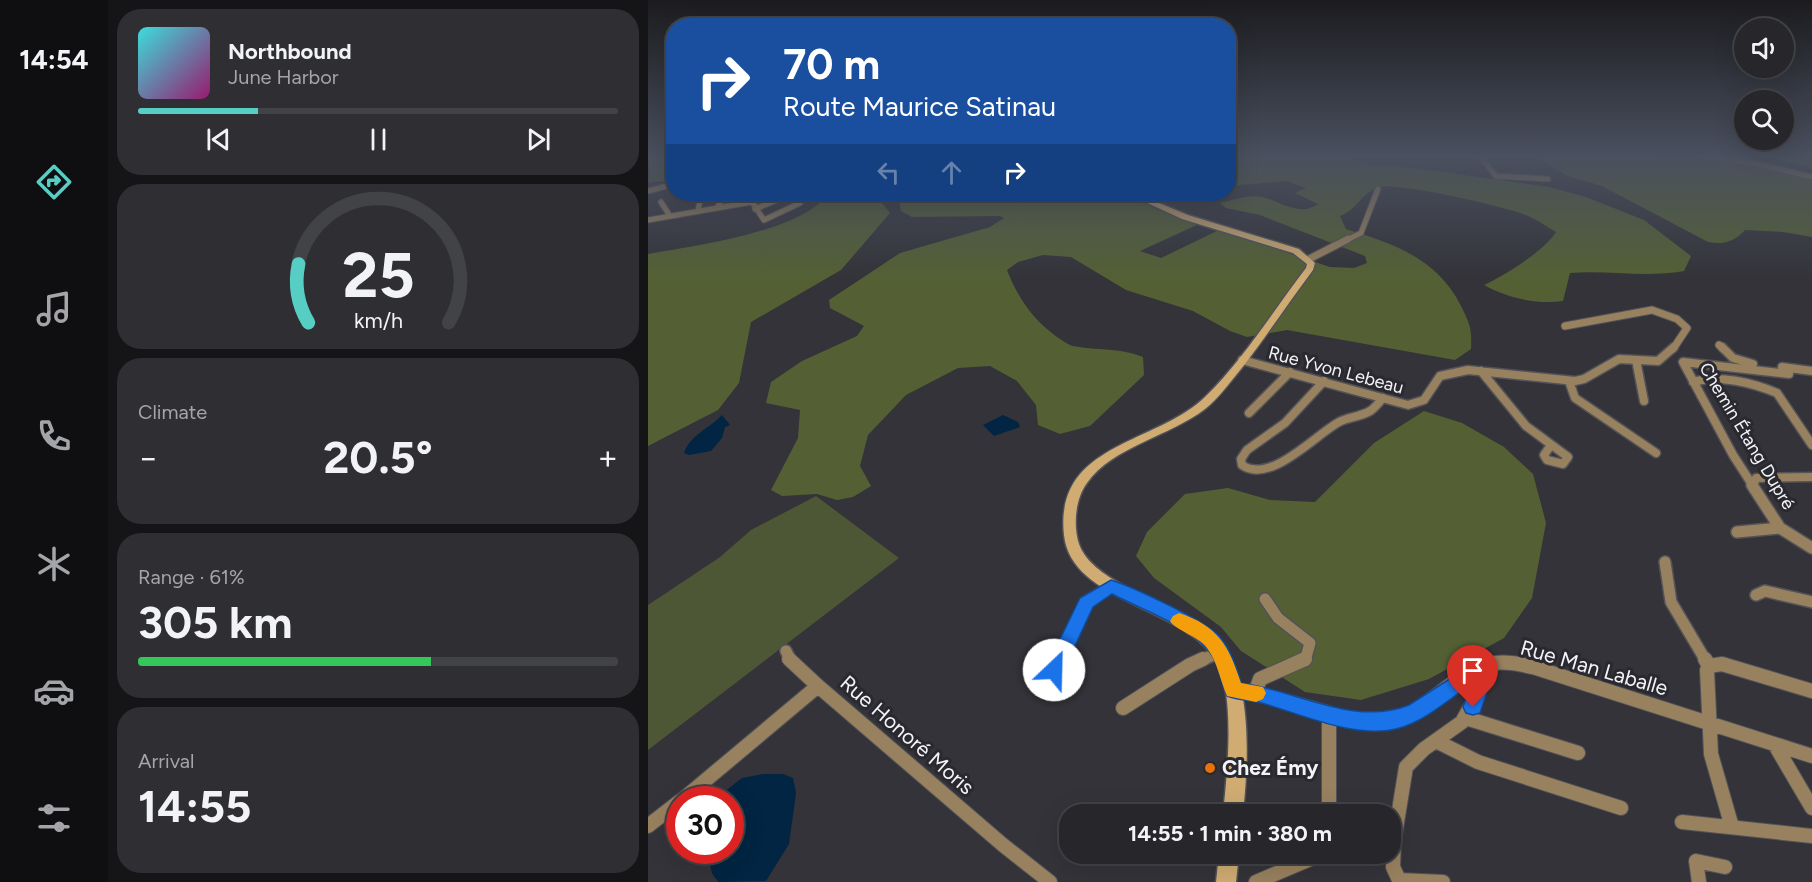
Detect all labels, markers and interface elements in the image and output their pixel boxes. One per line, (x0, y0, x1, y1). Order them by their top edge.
map controls (1734, 18, 1794, 150)
button: sound (1734, 18, 1794, 78)
text: Northbound (228, 38, 352, 65)
text: 70 m (783, 39, 880, 90)
icon: right (684, 42, 762, 120)
text: 14:54 (19, 43, 89, 76)
text: June Harbor (228, 65, 339, 89)
text: Route Maurice Satinau (783, 90, 1056, 123)
button: search (1734, 90, 1794, 150)
icon: previous (202, 123, 235, 156)
icon: pause (362, 123, 395, 156)
icon: next (522, 123, 555, 156)
icon: left (872, 156, 905, 189)
icon: ahead (935, 156, 968, 189)
icon: right (998, 156, 1031, 189)
icon: directions (33, 161, 75, 203)
text: 25 (342, 239, 414, 314)
icon: music (33, 288, 75, 330)
text: km/h (354, 309, 402, 334)
street label: Rue Yvon Lebeau (1266, 341, 1406, 399)
street label: Chemin Étang Dupré (1694, 359, 1800, 514)
text: Climate (138, 400, 207, 424)
icon: phone (33, 415, 75, 457)
text: 20.5° (323, 430, 433, 484)
text: − (138, 438, 159, 477)
text: + (597, 438, 618, 477)
icon: climate (33, 543, 75, 585)
text: Range · 61% (138, 565, 245, 589)
text: 305 km (138, 595, 293, 649)
street label: Rue Man Laballe (1518, 635, 1671, 701)
position arrow (1022, 638, 1086, 702)
pin (1447, 645, 1498, 707)
icon: arrive (1456, 654, 1489, 687)
icon: car (33, 670, 75, 712)
street label: Rue Honoré Moris (835, 670, 979, 799)
text: Arrival (138, 749, 194, 773)
place label: Chez Émy (1222, 755, 1319, 780)
marker: Chez Émy (1203, 761, 1217, 775)
text: 14:55 (138, 779, 251, 833)
speed limit sign: 30 (666, 786, 744, 864)
icon: filters (33, 797, 75, 839)
text: 14:55 · 1 min · 380 m (1128, 820, 1332, 847)

